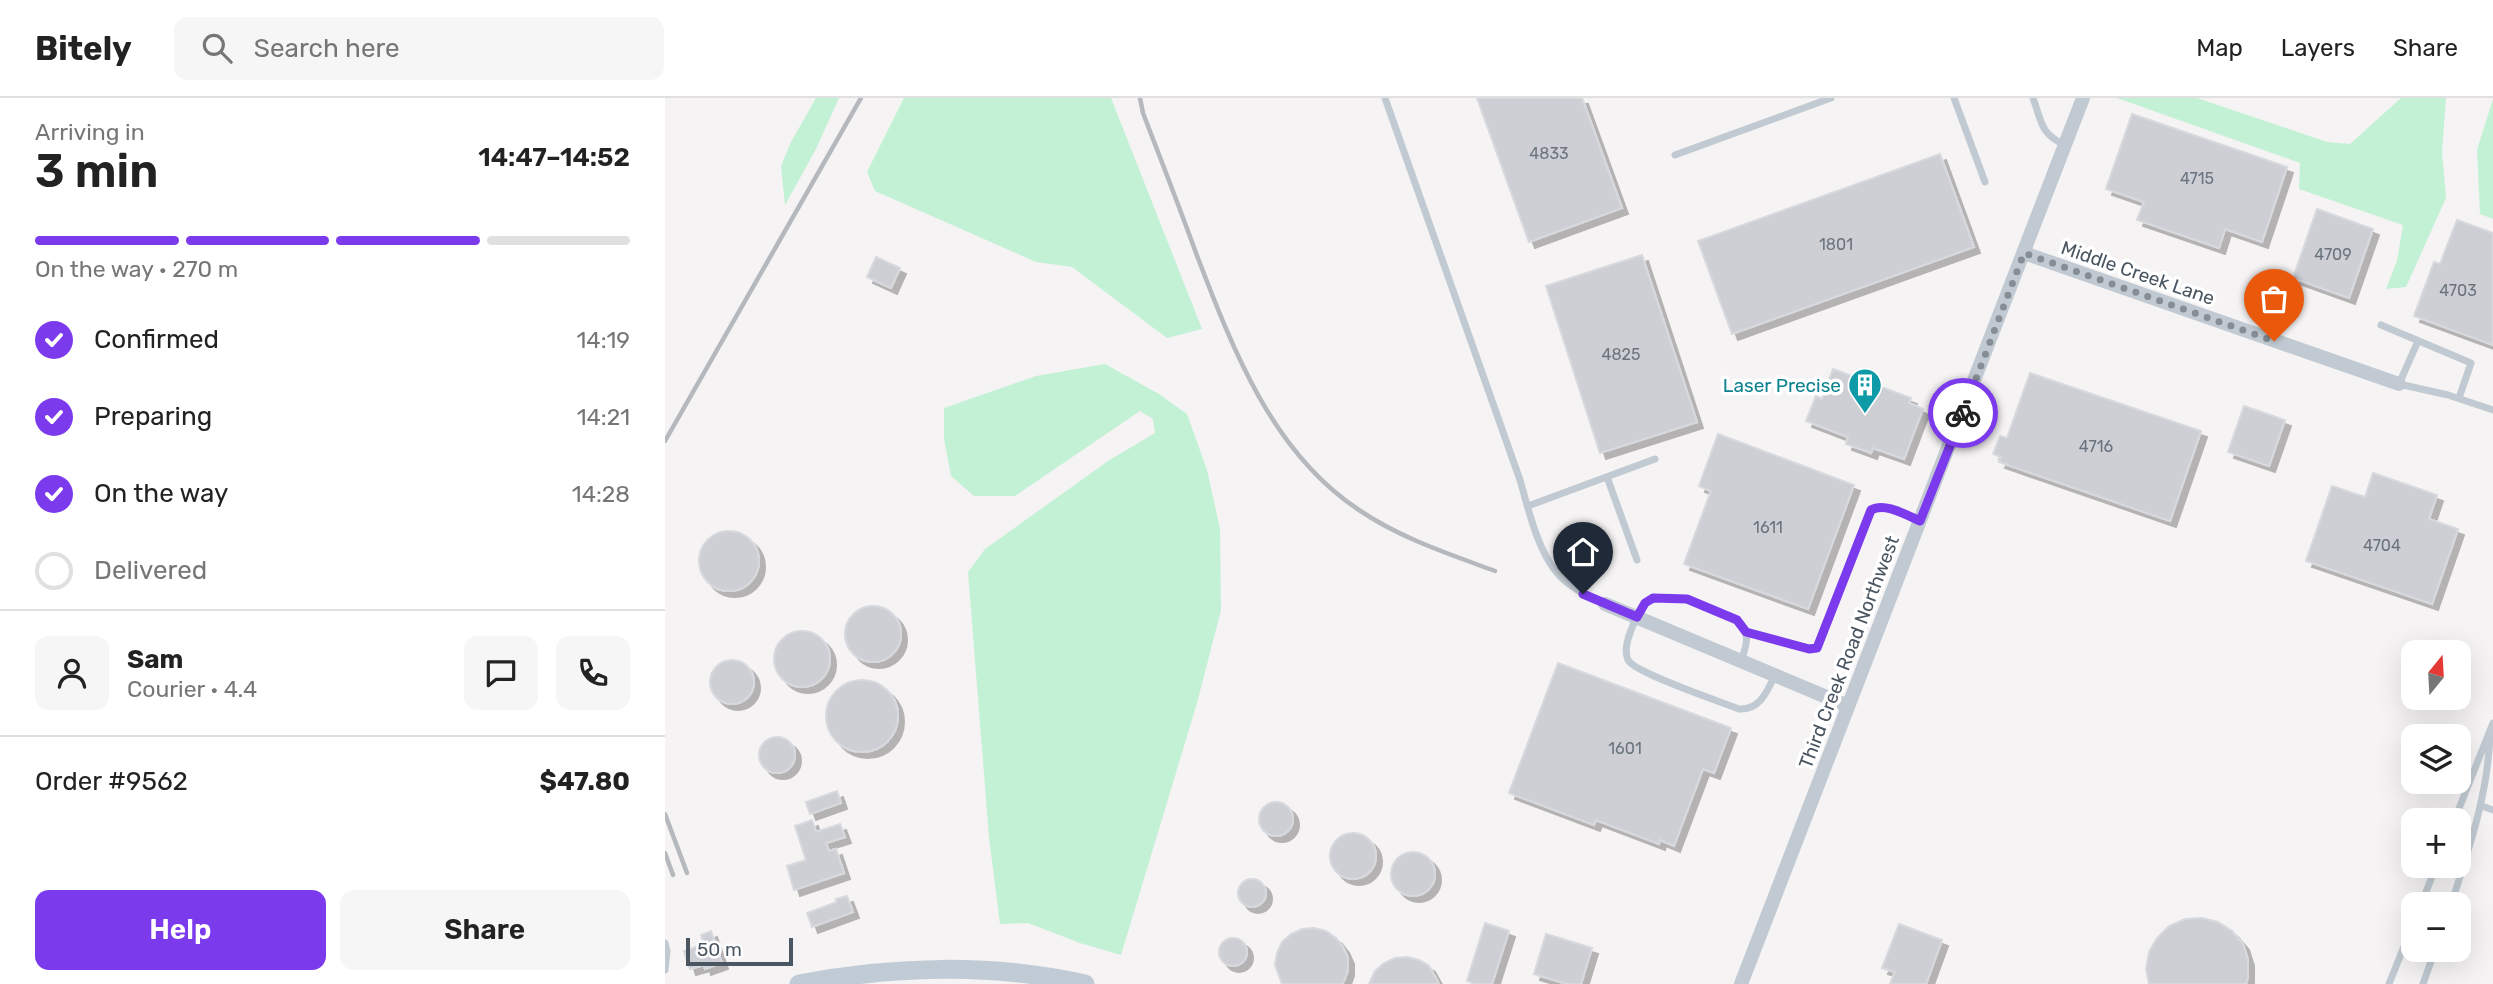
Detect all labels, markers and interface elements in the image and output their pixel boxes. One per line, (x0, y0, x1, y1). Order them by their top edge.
search box (174, 17, 664, 80)
text: Bitely (35, 29, 132, 68)
icon: search (198, 29, 236, 67)
text: Search here (254, 33, 400, 64)
text: Map (2196, 34, 2243, 62)
text: Layers (2281, 34, 2355, 62)
text: Share (2393, 34, 2458, 62)
text: Arriving in (35, 118, 145, 146)
text: 14:47–14:52 (478, 142, 630, 173)
text: 3 min (35, 144, 158, 199)
house number: 4833 (1529, 144, 1569, 163)
house number: 4715 (2180, 169, 2214, 188)
house number: 1801 (1819, 235, 1853, 254)
street label: Middle Creek Lane (2058, 236, 2218, 310)
house number: 4709 (2314, 245, 2352, 264)
text: On the way · 270 m (35, 255, 238, 283)
pin (2244, 269, 2304, 341)
icon: bag (2255, 280, 2293, 318)
house number: 4703 (2439, 281, 2477, 300)
icon: check (35, 321, 73, 359)
text: Confirmed (94, 324, 219, 355)
text: 14:19 (577, 326, 630, 354)
house number: 4825 (1601, 345, 1641, 364)
building icon: Laser Precise (1846, 366, 1884, 415)
place label: Laser Precise (1723, 374, 1841, 397)
courier (1928, 378, 1998, 448)
icon: bike (1944, 394, 1982, 432)
icon: check (35, 398, 73, 436)
text: Preparing (94, 401, 212, 432)
text: 14:21 (577, 403, 630, 431)
house number: 4716 (2079, 437, 2114, 456)
icon: check (35, 475, 73, 513)
text: On the way (94, 478, 228, 509)
text: 14:28 (572, 480, 630, 508)
house number: 1611 (1753, 518, 1783, 537)
pin (1553, 522, 1613, 594)
street label: Third Creek Road Northwest (1794, 532, 1904, 772)
icon: home (1564, 533, 1602, 571)
house number: 4704 (2363, 536, 2401, 555)
text: Delivered (94, 555, 207, 586)
button: person (35, 636, 109, 710)
button: chat (464, 636, 538, 710)
button: phone (556, 636, 630, 710)
north arrow (2401, 640, 2471, 710)
map controls (2401, 640, 2471, 962)
text: Sam (127, 644, 183, 675)
text: Courier · 4.4 (127, 675, 257, 703)
button: layers (2401, 724, 2471, 794)
house number: 1601 (1608, 739, 1642, 758)
text: Order #9562 (35, 766, 188, 797)
text: $47.80 (540, 766, 630, 797)
button: + (2401, 808, 2471, 878)
button: Help (35, 890, 326, 970)
button: Share (340, 890, 630, 970)
button: − (2401, 892, 2471, 962)
scale bar (686, 935, 793, 967)
text: 50 m (697, 938, 742, 961)

